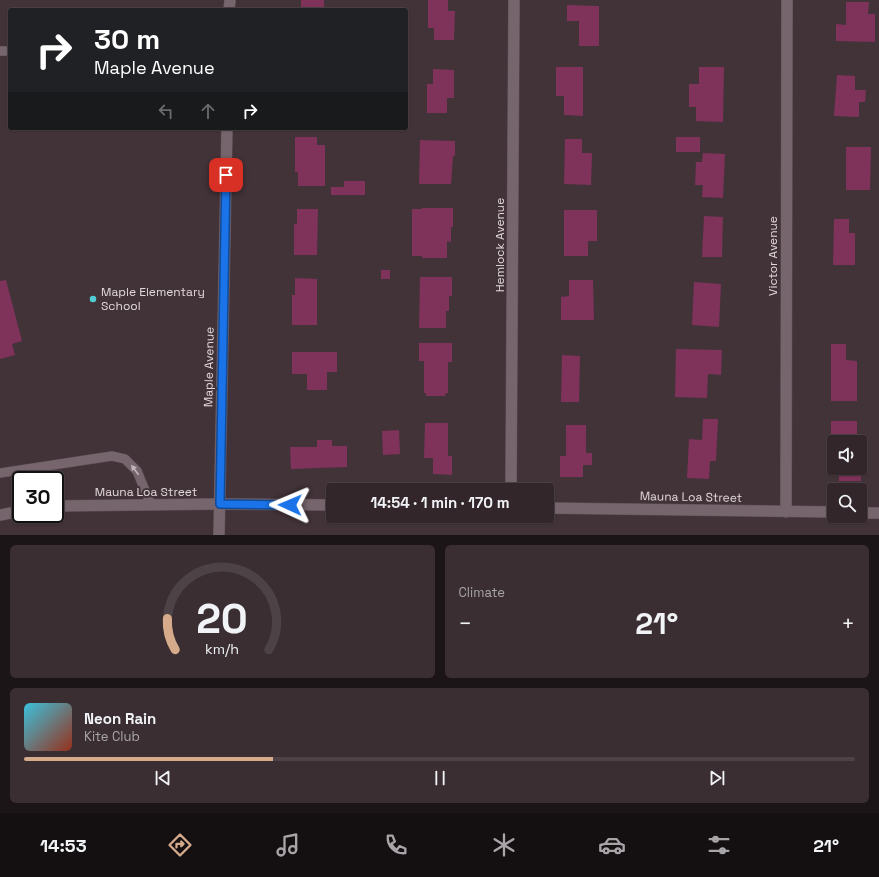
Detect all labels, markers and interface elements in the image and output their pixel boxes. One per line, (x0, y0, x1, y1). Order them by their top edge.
text: 30 m (94, 21, 160, 57)
icon: right (28, 24, 80, 76)
text: Maple Avenue (94, 56, 215, 79)
icon: left (155, 100, 177, 122)
icon: ahead (197, 100, 219, 122)
icon: right (239, 100, 261, 122)
pin (209, 158, 243, 192)
icon: arrive (215, 164, 237, 186)
street label: Hemlock Avenue (492, 198, 508, 292)
street label: Victor Avenue (765, 216, 781, 296)
place label: Maple Elementary School (101, 284, 205, 314)
marker: Maple Elementary School (88, 294, 98, 304)
street label: Maple Avenue (200, 327, 218, 407)
map controls (827, 435, 867, 523)
button: sound (827, 435, 867, 475)
one-way arrow (131, 464, 139, 475)
speed limit sign: 30 (12, 471, 64, 523)
button: search (827, 483, 867, 523)
street label: Mauna Loa Street (95, 484, 197, 500)
position arrow (269, 484, 311, 526)
street label: Mauna Loa Street (640, 488, 742, 506)
text: 14:54 · 1 min · 170 m (370, 493, 510, 512)
text: Climate (459, 584, 505, 601)
text: 20 (196, 591, 248, 644)
text: 21° (635, 604, 678, 643)
text: − (459, 609, 472, 637)
text: + (841, 609, 855, 637)
text: km/h (205, 639, 239, 657)
text: Neon Rain (84, 709, 156, 728)
text: Kite Club (84, 728, 140, 745)
icon: previous (152, 767, 174, 789)
icon: pause (429, 767, 451, 789)
icon: next (706, 767, 728, 789)
icon: directions (166, 831, 194, 859)
icon: music (274, 831, 302, 859)
icon: phone (382, 831, 410, 859)
icon: climate (490, 831, 518, 859)
icon: car (598, 831, 626, 859)
icon: filters (705, 831, 733, 859)
text: 14:53 (40, 834, 87, 857)
text: 21° (813, 834, 839, 857)

